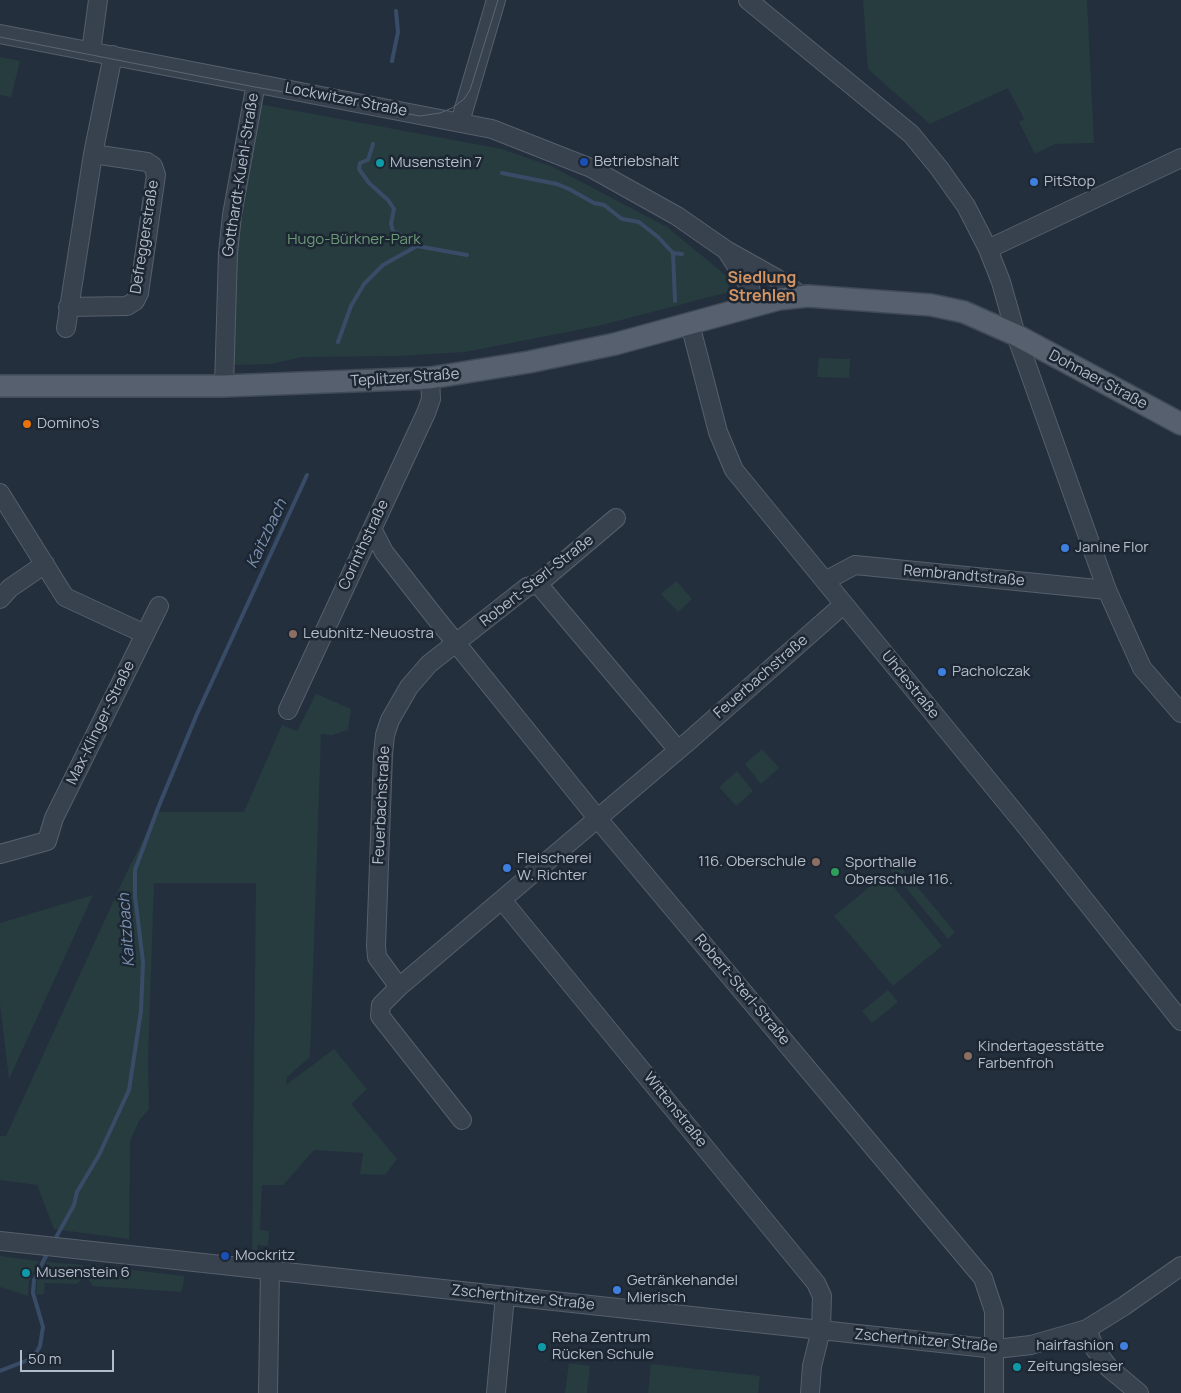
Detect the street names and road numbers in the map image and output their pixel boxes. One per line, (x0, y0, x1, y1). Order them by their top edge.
street label: Lockwitzer Straße (283, 79, 409, 121)
street label: Gotthardt-Kuehl-Straße (219, 92, 263, 258)
street label: Defreggerstraße (127, 179, 163, 295)
street label: Dohnaer Straße (1046, 347, 1150, 413)
street label: Teplitzer Straße (350, 365, 460, 391)
street label: Corinthstraße (335, 497, 393, 593)
street label: Robert-Sterl-Straße (477, 531, 597, 631)
street label: Rembrandtstraße (903, 562, 1025, 590)
street label: Feuerbachstraße (710, 631, 812, 723)
street label: Uhdestraße (877, 647, 943, 723)
street label: Max-Klinger-Straße (63, 658, 139, 788)
street label: Feuerbachstraße (370, 745, 394, 865)
street label: Robert-Sterl-Straße (690, 931, 794, 1049)
street label: Wittenstraße (639, 1069, 711, 1151)
street label: Zschertnitzer Straße (451, 1282, 595, 1314)
street label: Zschertnitzer Straße (854, 1326, 998, 1356)

